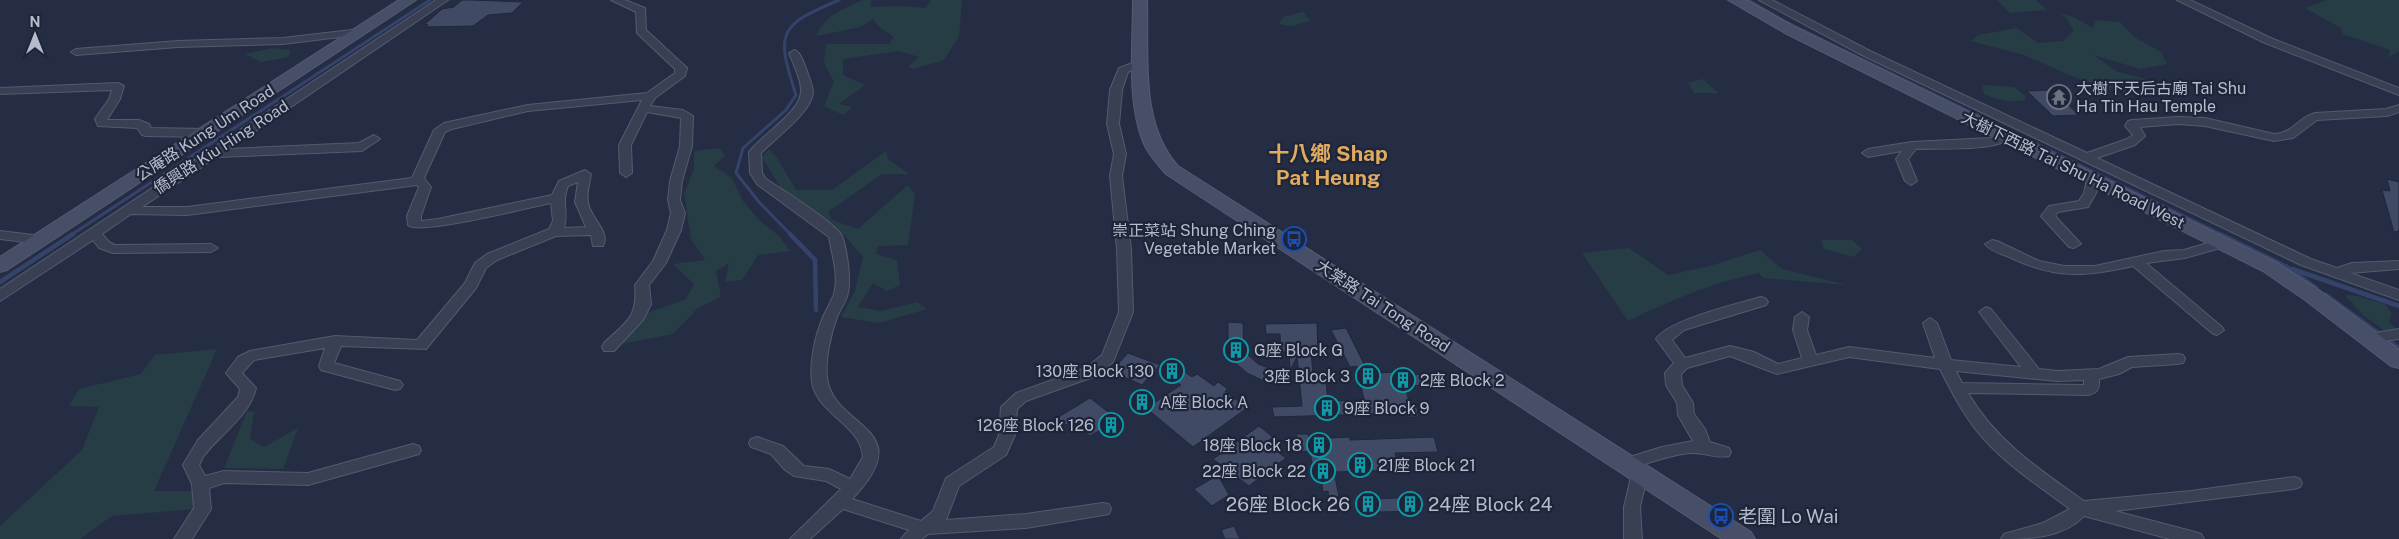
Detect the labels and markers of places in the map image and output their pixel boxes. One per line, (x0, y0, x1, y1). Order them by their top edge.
place label: 大樹下天后古廟 Tai Shu Ha Tin Hau Temple (2076, 79, 2246, 116)
temple icon: 大樹下天后古廟 Tai Shu Ha Tin Hau Temple (2046, 84, 2072, 110)
place label: 崇正菜站 Shung Ching Vegetable Market (1112, 221, 1276, 258)
bus stop icon: 崇正菜站 Shung Ching Vegetable Market (1281, 226, 1307, 252)
building icon: G座 Block G (1223, 337, 1249, 363)
place label: G座 Block G (1254, 341, 1343, 360)
building icon: 130座 Block 130 (1159, 358, 1185, 384)
place label: 130座 Block 130 (1036, 362, 1154, 381)
building icon: 3座 Block 3 (1355, 363, 1381, 389)
place label: 3座 Block 3 (1264, 367, 1350, 386)
building icon: 2座 Block 2 (1390, 367, 1416, 393)
place label: 2座 Block 2 (1420, 371, 1505, 390)
building icon: A座 Block A (1129, 389, 1155, 415)
place label: A座 Block A (1160, 393, 1248, 412)
building icon: 9座 Block 9 (1314, 395, 1340, 421)
place label: 9座 Block 9 (1344, 399, 1430, 418)
building icon: 126座 Block 126 (1098, 412, 1124, 438)
place label: 126座 Block 126 (976, 416, 1094, 435)
building icon: 18座 Block 18 (1306, 432, 1332, 458)
place label: 18座 Block 18 (1203, 436, 1302, 455)
building icon: 21座 Block 21 (1347, 452, 1373, 478)
place label: 21座 Block 21 (1378, 456, 1476, 475)
building icon: 22座 Block 22 (1310, 458, 1336, 484)
place label: 22座 Block 22 (1202, 462, 1306, 481)
building icon: 26座 Block 26 (1355, 491, 1381, 517)
building icon: 24座 Block 24 (1397, 491, 1423, 517)
place label: 26座 Block 26 (1226, 493, 1350, 515)
place label: 24座 Block 24 (1428, 493, 1552, 515)
bus stop icon: 老圍 Lo Wai (1708, 503, 1734, 529)
place label: 老圍 Lo Wai (1738, 505, 1839, 527)

